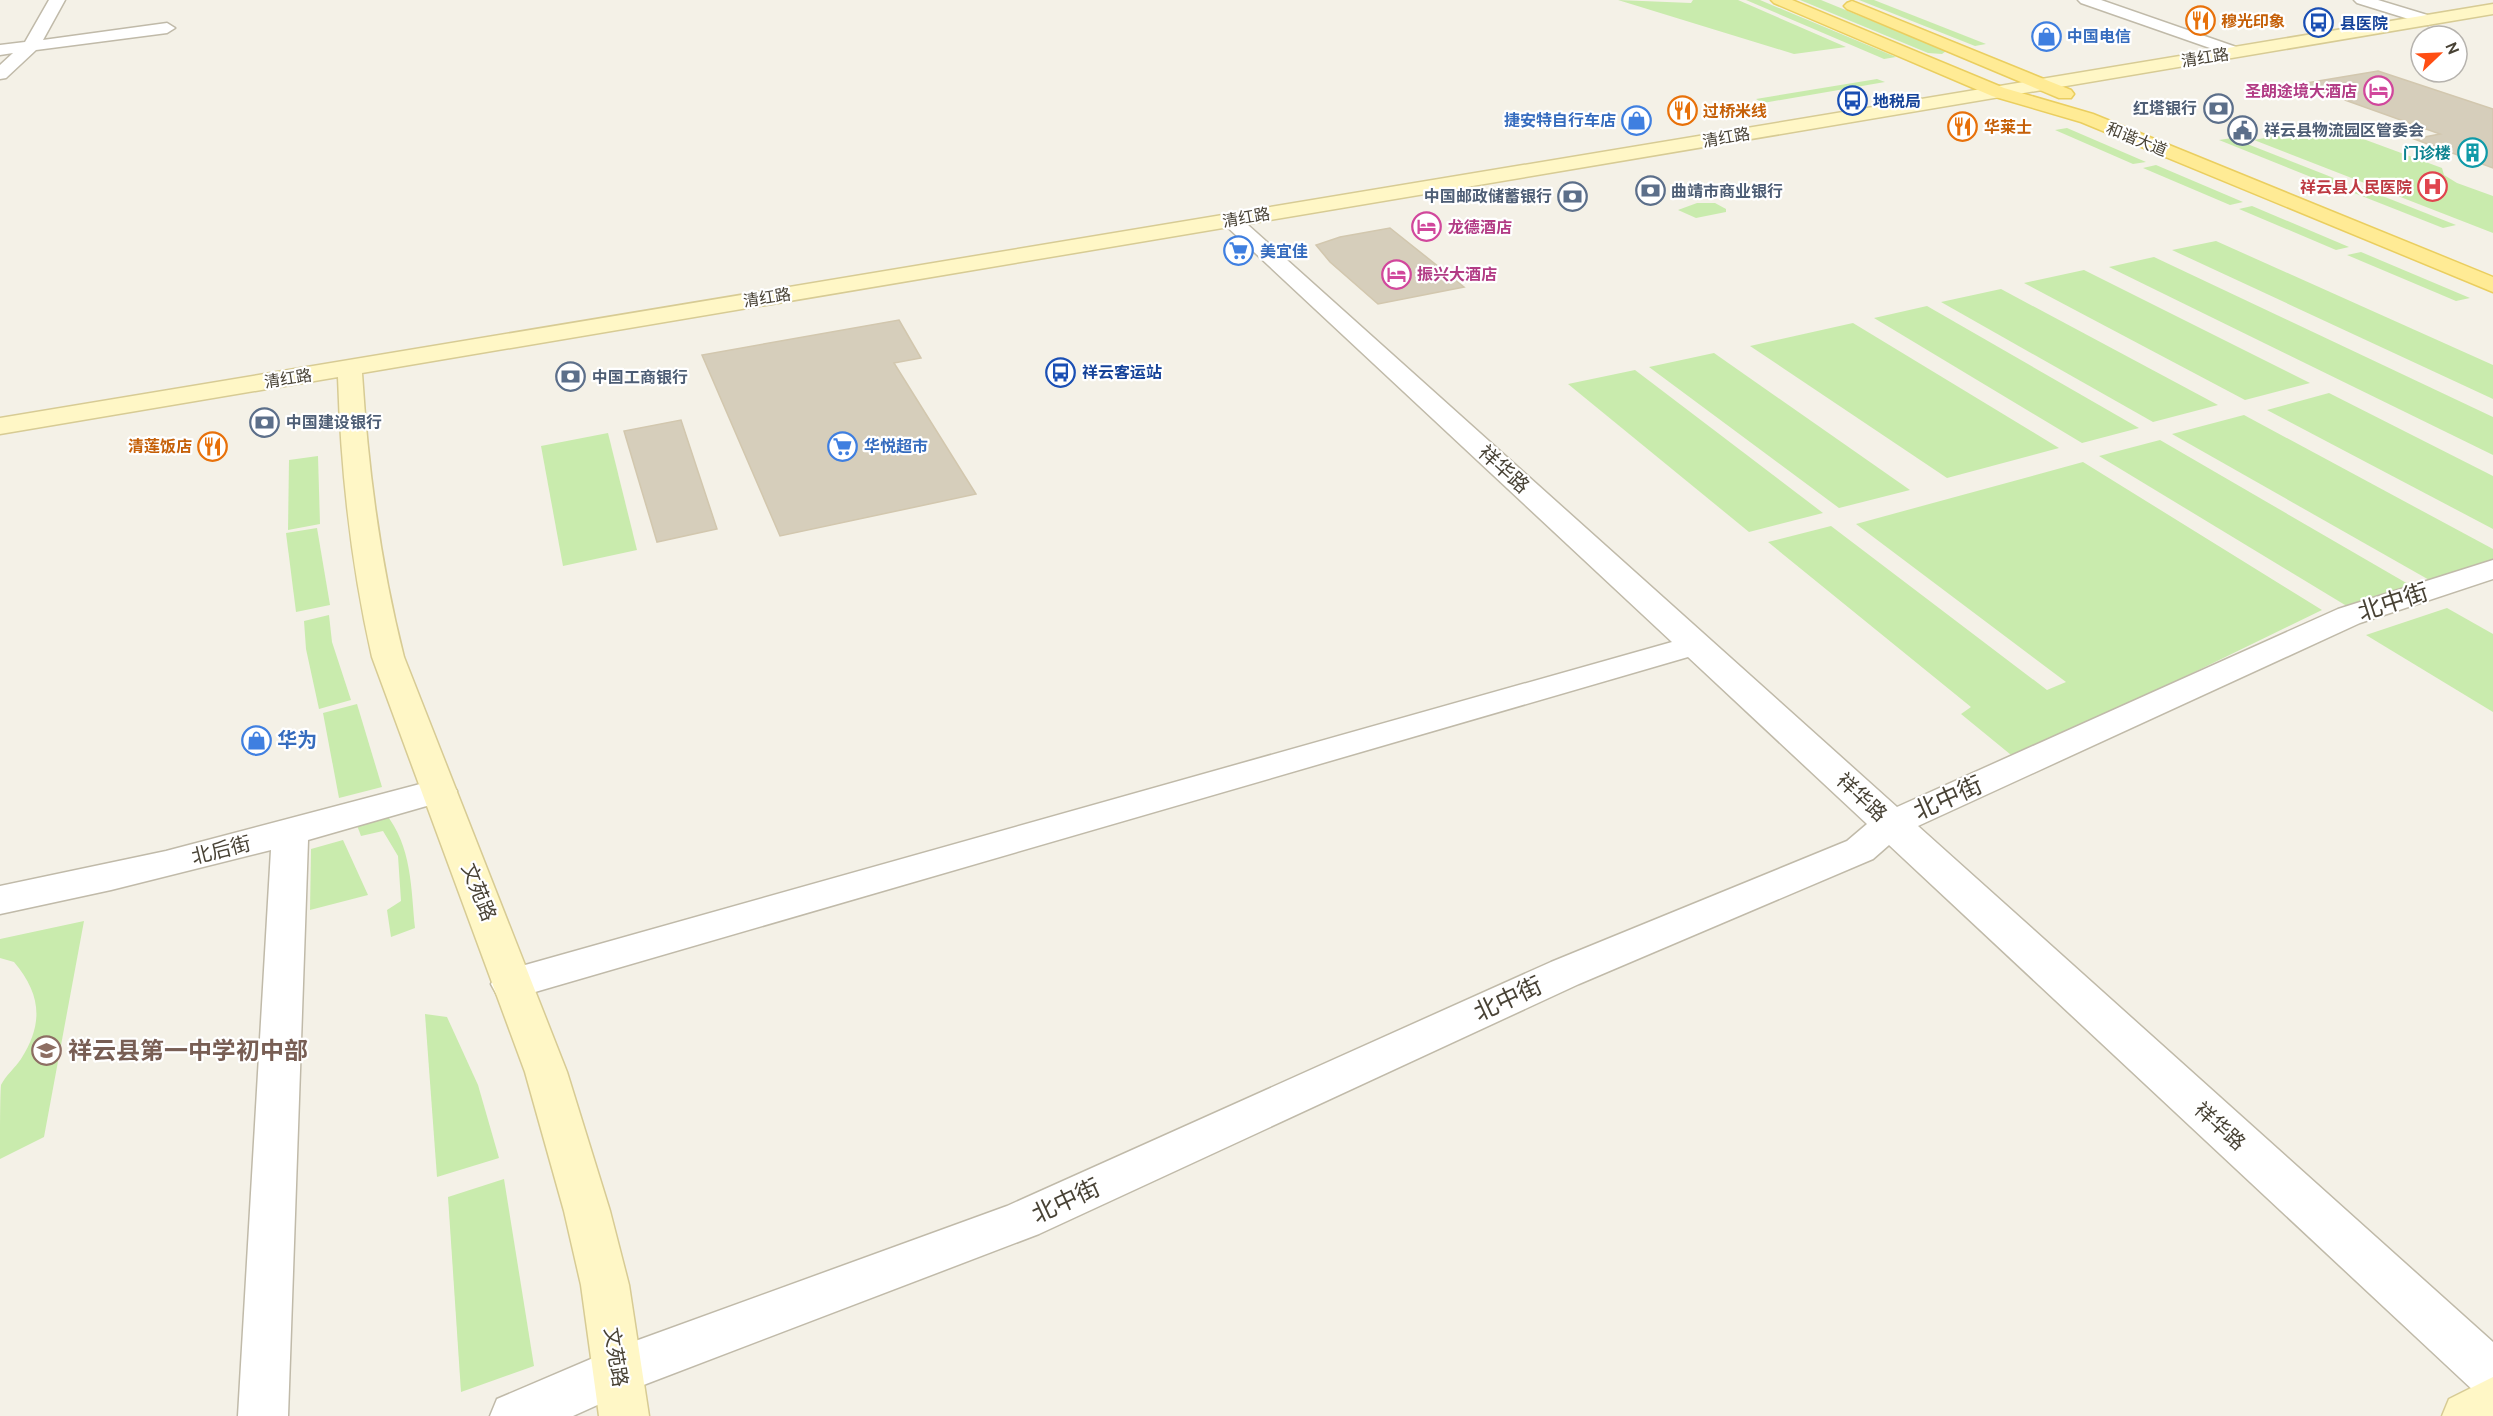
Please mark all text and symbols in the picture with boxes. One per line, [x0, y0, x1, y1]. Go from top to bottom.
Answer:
restaurant icon: 穆光印象 [2184, 5, 2216, 37]
bus stop icon: 县医院 [2303, 7, 2335, 39]
place label: 穆光印象 [2221, 12, 2285, 31]
place label: 县医院 [2340, 14, 2388, 33]
shop icon: 中国电信 [2030, 20, 2062, 52]
north arrow [2409, 24, 2469, 84]
place label: 中国电信 [2067, 27, 2131, 46]
text: N [2441, 39, 2463, 57]
street label: 清红路 [2180, 44, 2230, 71]
hotel icon: 圣朗途境大酒店 [2362, 75, 2394, 107]
place label: 圣朗途境大酒店 [2245, 82, 2357, 101]
bus stop icon: 地税局 [1836, 85, 1868, 117]
place label: 地税局 [1873, 92, 1921, 111]
bank icon: 红塔银行 [2202, 92, 2234, 124]
restaurant icon: 过桥米线 [1666, 95, 1698, 127]
place label: 红塔银行 [2133, 99, 2197, 118]
place label: 过桥米线 [1703, 102, 1767, 121]
shop icon: 捷安特自行车店 [1621, 104, 1653, 136]
place label: 捷安特自行车店 [1504, 111, 1616, 130]
restaurant icon: 华莱士 [1947, 111, 1979, 143]
public building icon: 祥云县物流园区管委会 [2227, 114, 2259, 146]
place label: 华莱士 [1984, 118, 2032, 137]
street label: 和谐大道 [2104, 119, 2170, 160]
place label: 祥云县物流园区管委会 [2264, 121, 2424, 140]
street label: 清红路 [1701, 124, 1751, 151]
building icon: 门诊楼 [2456, 137, 2488, 169]
place label: 门诊楼 [2403, 144, 2451, 163]
hospital icon: 祥云县人民医院 [2417, 171, 2449, 203]
bank icon: 曲靖市商业银行 [1634, 175, 1666, 207]
place label: 祥云县人民医院 [2300, 178, 2412, 197]
bank icon: 中国邮政储蓄银行 [1557, 180, 1589, 212]
place label: 曲靖市商业银行 [1671, 182, 1783, 201]
place label: 中国邮政储蓄银行 [1424, 187, 1552, 206]
street label: 清红路 [1221, 204, 1271, 231]
hotel icon: 龙德酒店 [1411, 211, 1443, 243]
place label: 龙德酒店 [1448, 218, 1512, 237]
supermarket icon: 美宜佳 [1223, 235, 1255, 267]
place label: 美宜佳 [1260, 242, 1308, 261]
hotel icon: 振兴大酒店 [1380, 258, 1412, 290]
place label: 振兴大酒店 [1417, 265, 1497, 284]
street label: 清红路 [742, 284, 792, 311]
bus stop icon: 祥云客运站 [1045, 356, 1077, 388]
bank icon: 中国工商银行 [555, 361, 587, 393]
place label: 祥云客运站 [1082, 363, 1162, 382]
street label: 清红路 [263, 365, 313, 392]
place label: 中国工商银行 [592, 368, 688, 387]
bank icon: 中国建设银行 [249, 406, 281, 438]
place label: 中国建设银行 [286, 413, 382, 432]
restaurant icon: 清莲饭店 [197, 430, 229, 462]
supermarket icon: 华悦超市 [827, 430, 859, 462]
place label: 清莲饭店 [128, 437, 192, 456]
place label: 华悦超市 [864, 437, 928, 456]
street label: 祥华路 [1474, 440, 1534, 498]
street label: 北中街 [2354, 577, 2432, 626]
shop icon: 华为 [240, 724, 272, 756]
place label: 华为 [277, 728, 317, 752]
street label: 祥华路 [1832, 768, 1892, 826]
street label: 北中街 [1909, 770, 1987, 825]
street label: 北后街 [189, 831, 253, 869]
street label: 文苑路 [457, 860, 501, 924]
street label: 北中街 [1469, 970, 1547, 1027]
school or university icon: 祥云县第一中学初中部 [31, 1035, 63, 1067]
place label: 祥云县第一中学初中部 [68, 1036, 308, 1065]
street label: 祥华路 [2190, 1097, 2250, 1155]
street label: 北中街 [1027, 1172, 1105, 1229]
street label: 文苑路 [599, 1325, 633, 1389]

